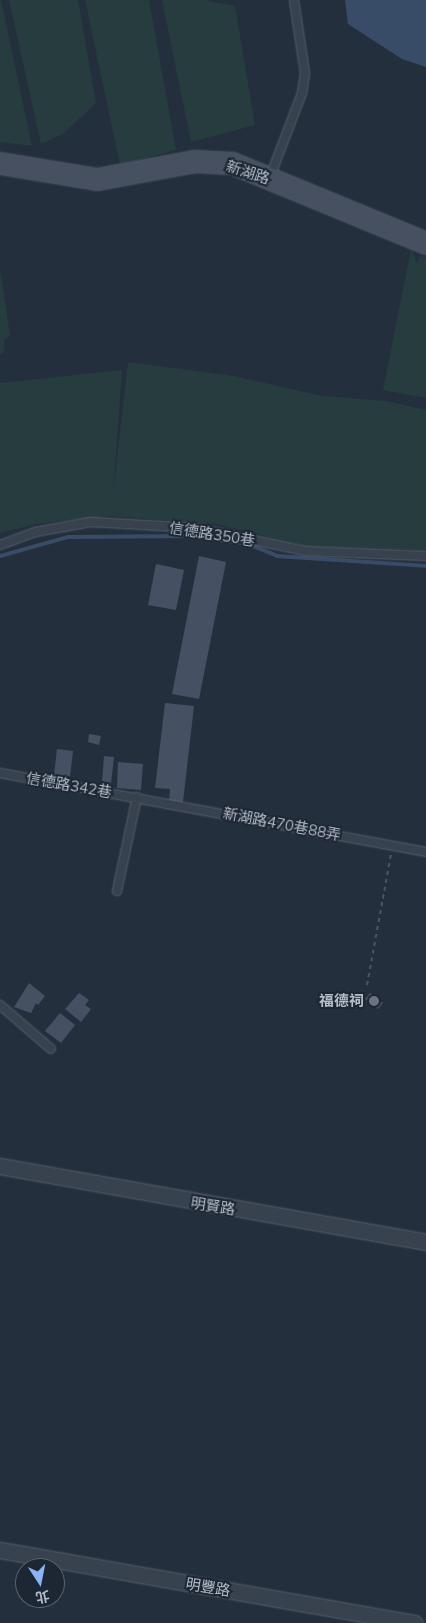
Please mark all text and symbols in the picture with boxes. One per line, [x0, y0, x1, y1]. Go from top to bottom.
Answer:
street label: 新湖路 [224, 156, 272, 188]
street label: 信德路350巷 [168, 518, 256, 550]
street label: 信德路342巷 [25, 769, 113, 801]
street label: 新湖路470巷88弄 [221, 804, 343, 844]
place label: 福德祠 [319, 992, 364, 1010]
marker: 福德祠 [368, 995, 380, 1007]
street label: 明賢路 [189, 1194, 237, 1218]
north arrow [15, 1558, 65, 1608]
street label: 明豐路 [184, 1574, 232, 1600]
text: 北 [34, 1587, 51, 1607]

